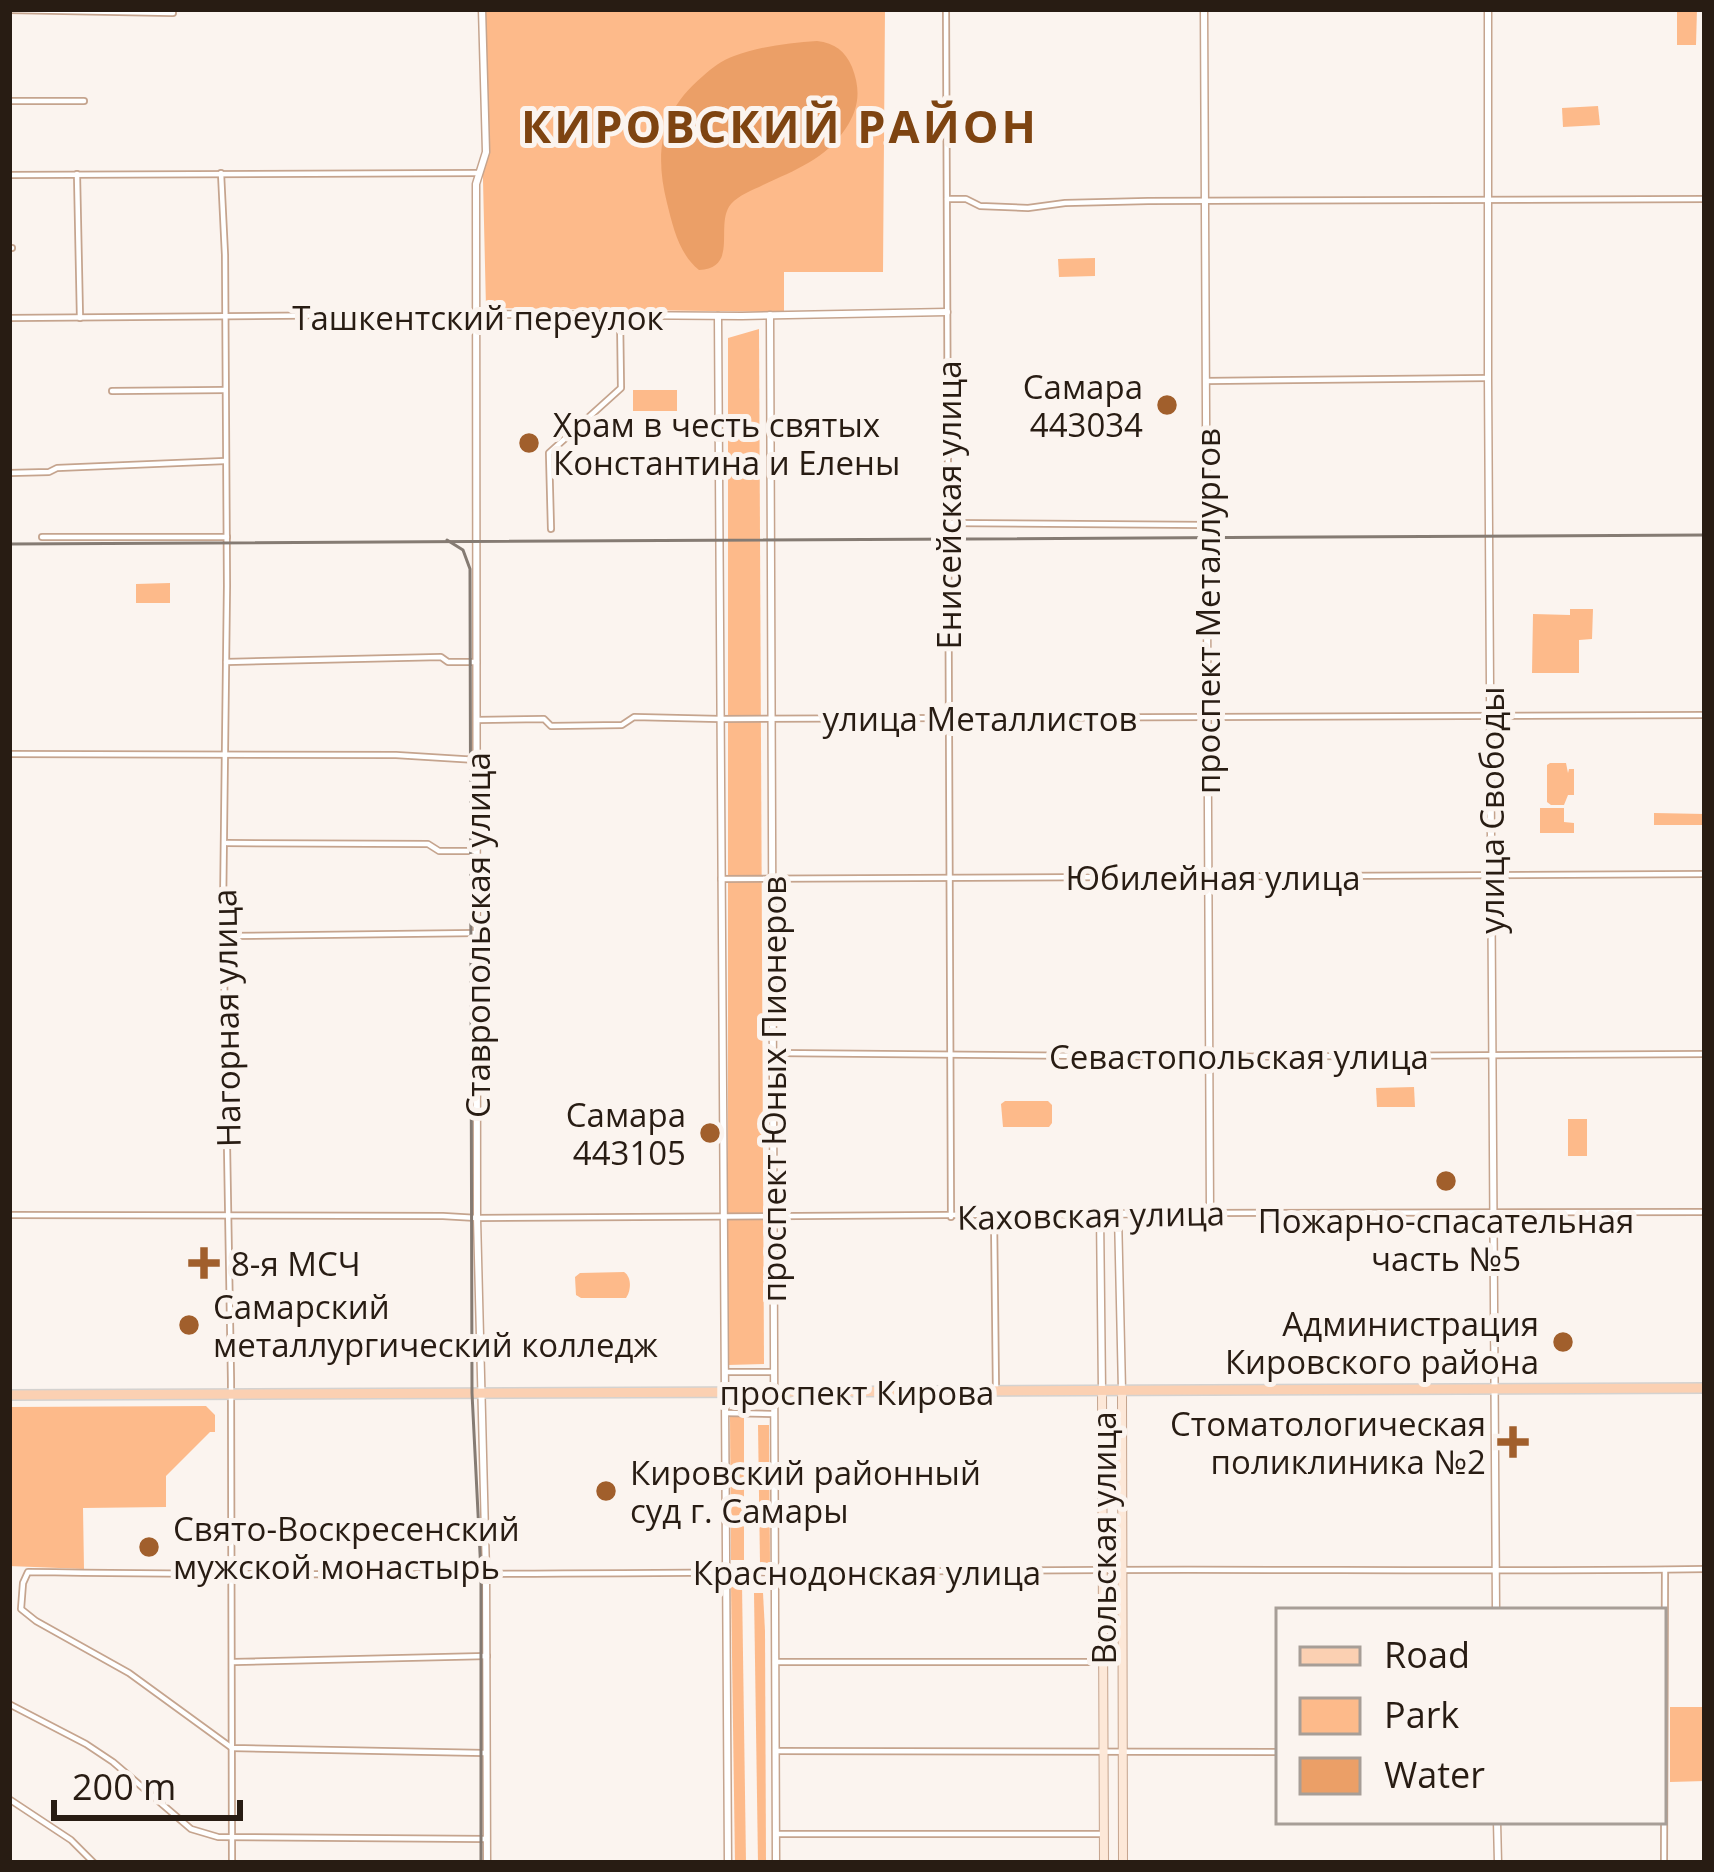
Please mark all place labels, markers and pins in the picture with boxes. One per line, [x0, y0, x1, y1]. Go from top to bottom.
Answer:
place label: Самара 443034 [1023, 364, 1143, 447]
marker: Самара 443034 [1154, 392, 1180, 418]
place label: Храм в честь святых Константина и Елены [553, 402, 900, 485]
marker: Храм в честь святых Константина и Елены [516, 430, 542, 456]
place label: Самара 443105 [566, 1092, 686, 1175]
marker: Самара 443105 [697, 1120, 723, 1146]
marker: Пожарно-спасательная часть №5 [1433, 1168, 1459, 1194]
place label: Пожарно-спасательная часть №5 [1258, 1198, 1634, 1281]
place label: 8-я МСЧ [231, 1241, 361, 1286]
marker: 8-я МСЧ [188, 1247, 220, 1279]
place label: Самарский металлургический колледж [213, 1284, 658, 1367]
place label: Администрация Кировского района [1225, 1301, 1539, 1384]
marker: Самарский металлургический колледж [176, 1312, 202, 1338]
marker: Администрация Кировского района [1550, 1329, 1576, 1355]
place label: Стоматологическая поликлиника №2 [1170, 1401, 1486, 1484]
marker: Стоматологическая поликлиника №2 [1497, 1426, 1529, 1458]
place label: Кировский районный суд г. Самары [630, 1450, 981, 1533]
marker: Кировский районный суд г. Самары [593, 1478, 619, 1504]
place label: Свято-Воскресенский мужской монастырь [173, 1506, 520, 1589]
marker: Свято-Воскресенский мужской монастырь [136, 1534, 162, 1560]

